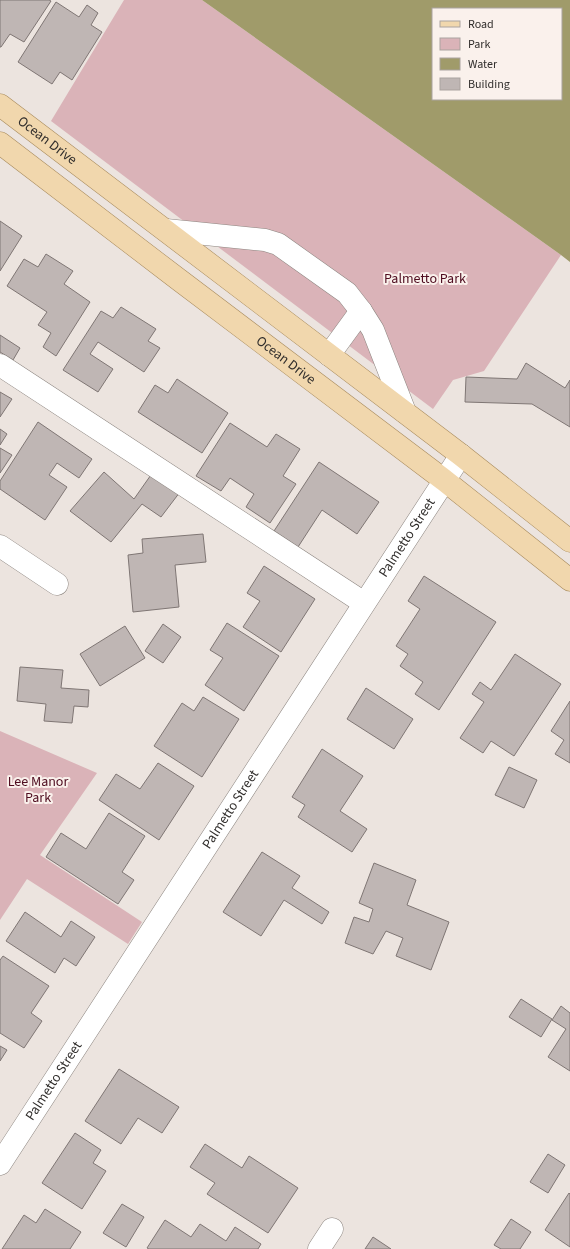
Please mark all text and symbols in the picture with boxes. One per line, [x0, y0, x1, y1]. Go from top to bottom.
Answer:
legend [432, 8, 562, 100]
text: Road [468, 16, 494, 33]
text: Park [468, 36, 490, 53]
text: Water [468, 56, 498, 73]
text: Building [468, 76, 510, 93]
street label: Ocean Drive [13, 112, 81, 170]
park label: Palmetto Park [384, 269, 466, 289]
street label: Ocean Drive [252, 331, 320, 390]
street label: Palmetto Street [374, 494, 441, 581]
street label: Palmetto Street [197, 766, 264, 853]
park label: Lee Manor Park [8, 772, 68, 808]
street label: Palmetto Street [21, 1037, 87, 1125]

